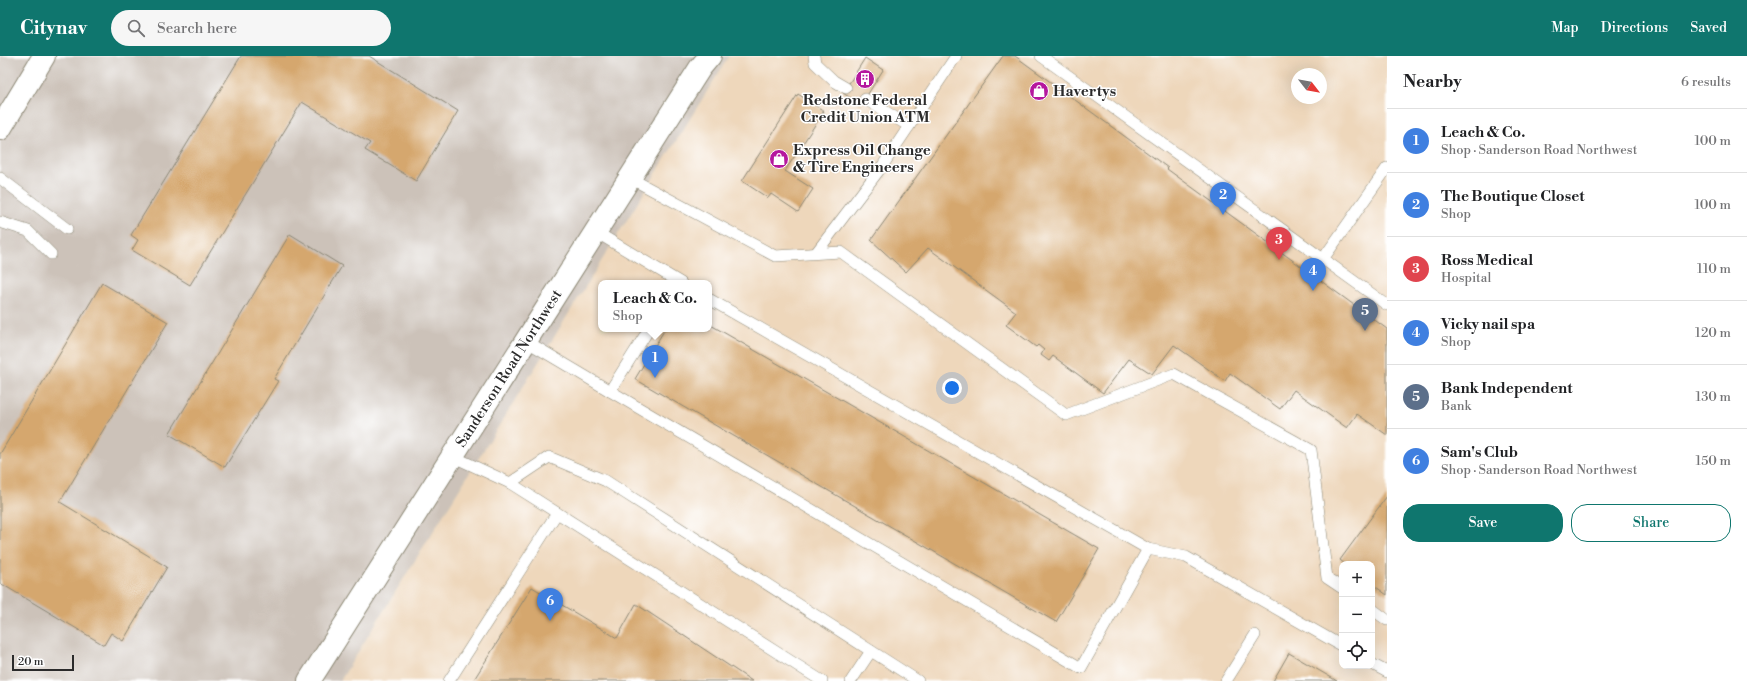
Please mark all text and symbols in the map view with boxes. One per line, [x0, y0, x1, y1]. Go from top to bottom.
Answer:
search box [111, 10, 391, 46]
text: Citynav [20, 16, 87, 40]
icon: search [125, 17, 147, 39]
text: Search here [157, 19, 237, 38]
text: Map [1551, 19, 1579, 37]
text: Directions [1601, 19, 1668, 37]
text: Saved [1690, 19, 1727, 37]
building icon: Redstone Federal Credit Union ATM [854, 68, 876, 90]
north arrow [1291, 68, 1327, 104]
text: Nearby [1403, 71, 1462, 93]
text: 6 results [1681, 74, 1731, 90]
shop icon: Havertys [1028, 80, 1050, 102]
place label: Havertys [1053, 82, 1116, 101]
place label: Redstone Federal Credit Union ATM [800, 91, 930, 127]
text: Leach & Co. [1441, 123, 1525, 142]
text: 1 [1413, 133, 1419, 149]
text: 100 m [1695, 133, 1731, 149]
place label: Express Oil Change & Tire Engineers [793, 141, 931, 177]
text: Shop · Sanderson Road Northwest [1441, 142, 1637, 158]
shop icon: Express Oil Change & Tire Engineers [768, 148, 790, 170]
pin: 2 [1210, 182, 1236, 215]
text: The Boutique Closet [1441, 187, 1585, 206]
text: 2 [1412, 197, 1420, 213]
text: 100 m [1695, 197, 1731, 213]
text: Shop [1441, 206, 1471, 222]
pin: 3 [1266, 227, 1292, 260]
text: Ross Medical [1441, 251, 1533, 270]
pin: 4 [1300, 258, 1326, 291]
text: 3 [1412, 261, 1420, 277]
text: 110 m [1697, 261, 1731, 277]
text: Hospital [1441, 270, 1491, 286]
popup [598, 280, 712, 332]
street label: Sanderson Road Northwest [452, 286, 567, 451]
text: Leach & Co. [613, 289, 697, 308]
pin: 5 [1352, 298, 1378, 331]
text: Shop [613, 308, 643, 324]
text: Vicky nail spa [1441, 315, 1535, 334]
text: 4 [1412, 325, 1420, 341]
text: 120 m [1695, 325, 1731, 341]
text: Shop [1441, 334, 1471, 350]
pin: 1 [642, 345, 668, 378]
your location [942, 378, 962, 398]
text: Bank Independent [1441, 379, 1573, 398]
text: 5 [1412, 389, 1420, 405]
text: 130 m [1696, 389, 1731, 405]
text: Bank [1441, 398, 1471, 414]
text: Sam's Club [1441, 443, 1518, 462]
text: 6 [1412, 453, 1420, 469]
text: 150 m [1696, 453, 1731, 469]
text: Shop · Sanderson Road Northwest [1441, 462, 1637, 478]
button: Save [1403, 504, 1563, 542]
button: Share [1571, 504, 1731, 542]
map controls [1339, 561, 1375, 669]
button: + [1339, 561, 1375, 597]
pin: 6 [537, 588, 563, 621]
button: − [1339, 597, 1375, 633]
button: locate [1339, 633, 1375, 669]
scale bar [12, 653, 74, 672]
text: 20 m [18, 655, 43, 669]

